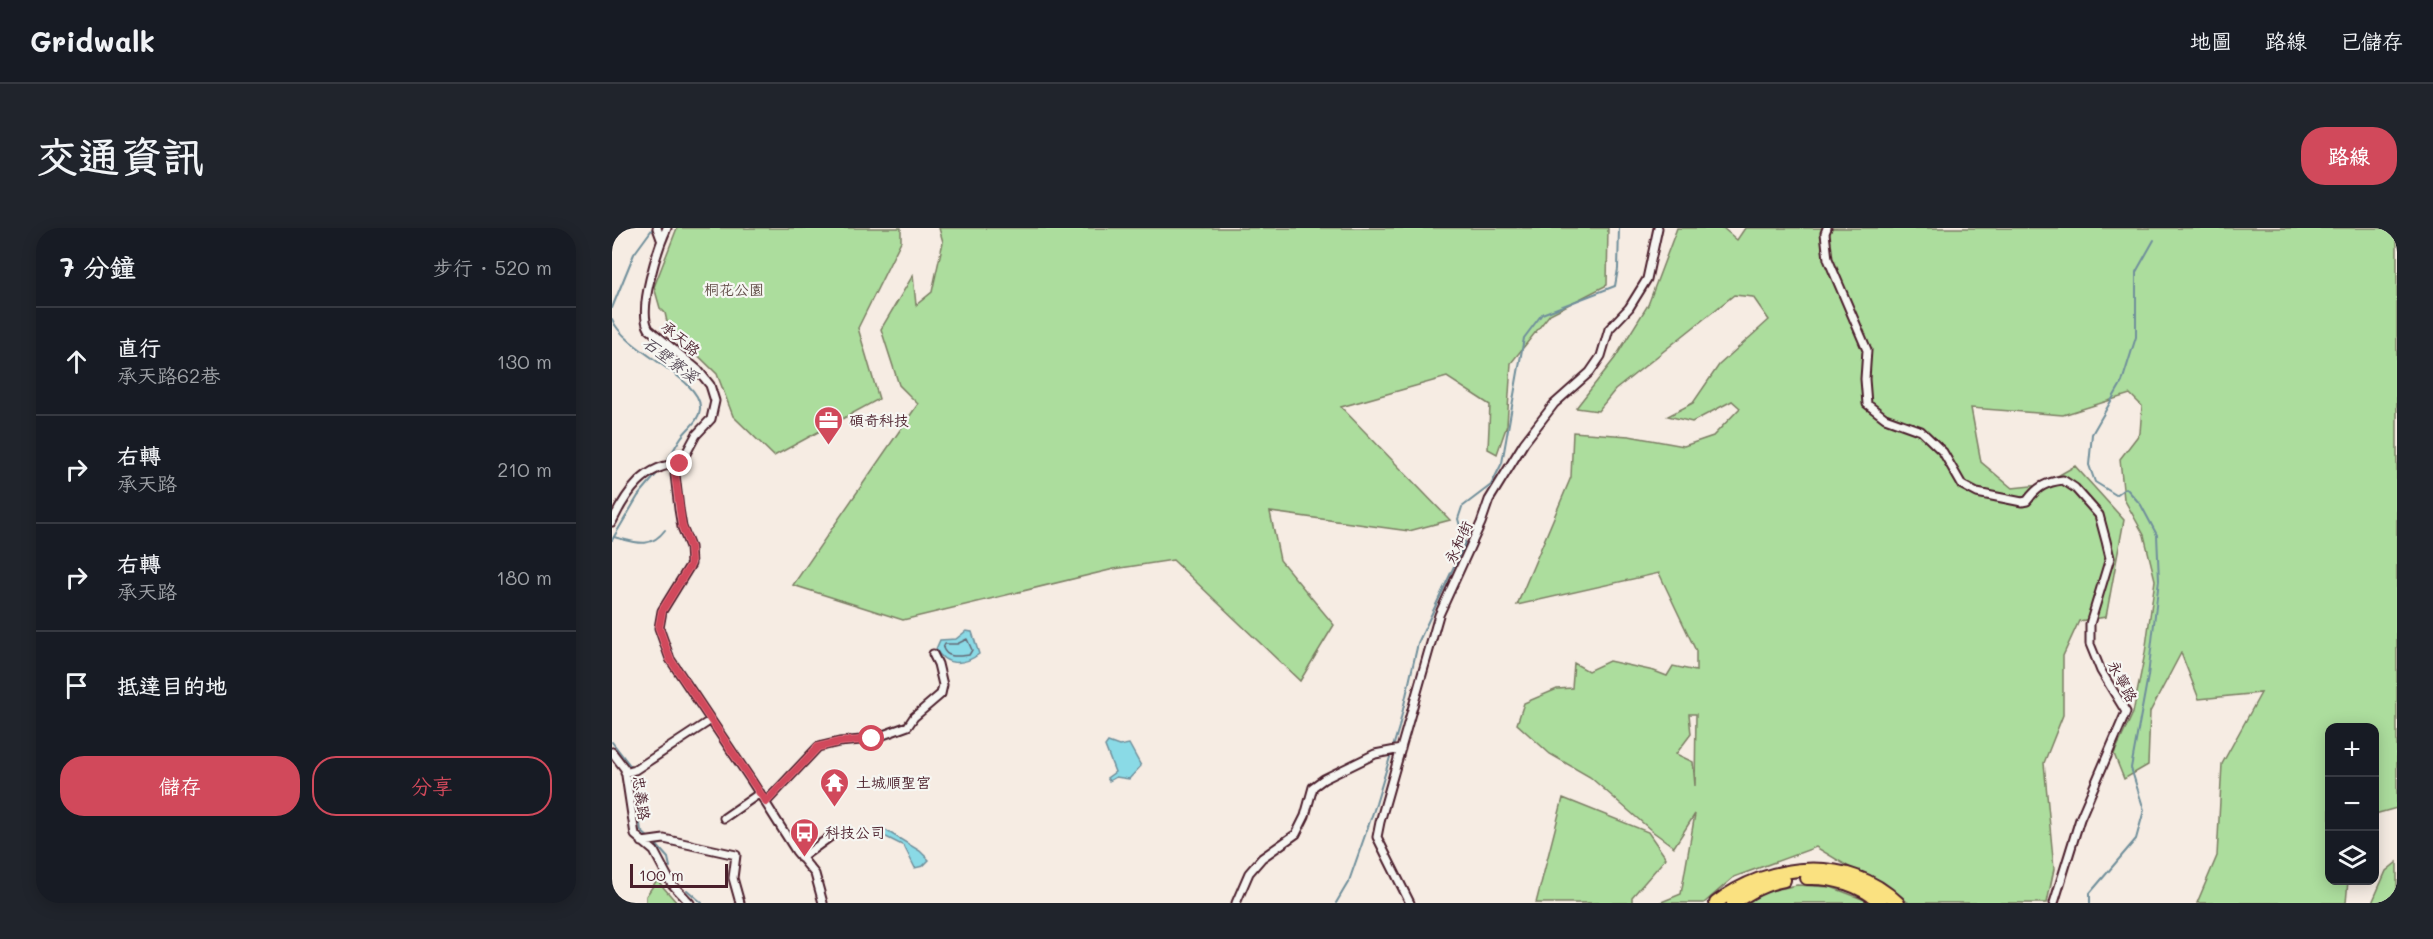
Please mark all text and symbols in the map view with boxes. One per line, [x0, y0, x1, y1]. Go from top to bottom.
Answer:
text: Gridwalk [30, 23, 155, 59]
text: 地圖 [2190, 27, 2232, 54]
text: 路線 [2265, 27, 2307, 54]
text: 已儲存 [2340, 27, 2403, 54]
button: 路線 [2301, 127, 2397, 185]
text: 交通資訊 [36, 128, 204, 183]
text: 7 分鐘 [60, 250, 136, 284]
text: 步行 · 520 m [433, 254, 552, 280]
park label: 桐花公園 [704, 279, 764, 299]
street label: 承天路 [657, 316, 705, 360]
water label: 石壁寮溪 [639, 331, 704, 387]
text: 直行 [117, 333, 161, 362]
icon: ahead [60, 345, 93, 378]
text: 130 m [497, 348, 552, 374]
text: 承天路62巷 [117, 362, 220, 388]
office icon: 碩奇科技 [812, 404, 844, 446]
place label: 碩奇科技 [849, 410, 909, 430]
text: 右轉 [117, 441, 161, 470]
route end [666, 450, 692, 476]
icon: right [60, 453, 93, 486]
text: 210 m [497, 456, 552, 482]
text: 承天路 [117, 470, 177, 496]
street label: 永和街 [1439, 517, 1477, 567]
text: 右轉 [117, 549, 161, 578]
icon: right [60, 561, 93, 594]
text: 180 m [496, 564, 552, 590]
text: 承天路 [117, 578, 177, 604]
street label: 永寧路 [2104, 656, 2142, 706]
icon: arrive [60, 669, 93, 702]
text: 抵達目的地 [117, 671, 227, 700]
map controls [2325, 723, 2379, 885]
button: + [2325, 723, 2379, 777]
route start [858, 725, 884, 751]
button: 儲存 [60, 756, 300, 816]
button: 分享 [312, 756, 552, 816]
temple icon: 土城順聖宮 [819, 766, 851, 808]
place label: 土城順聖宮 [856, 772, 931, 792]
street label: 忠義路 [629, 774, 655, 822]
button: − [2325, 777, 2379, 831]
bus stop icon: 科技公司 [788, 816, 820, 858]
place label: 科技公司 [825, 822, 885, 842]
button: layers [2325, 831, 2379, 885]
scale bar [630, 861, 728, 888]
text: 100 m [639, 864, 684, 885]

